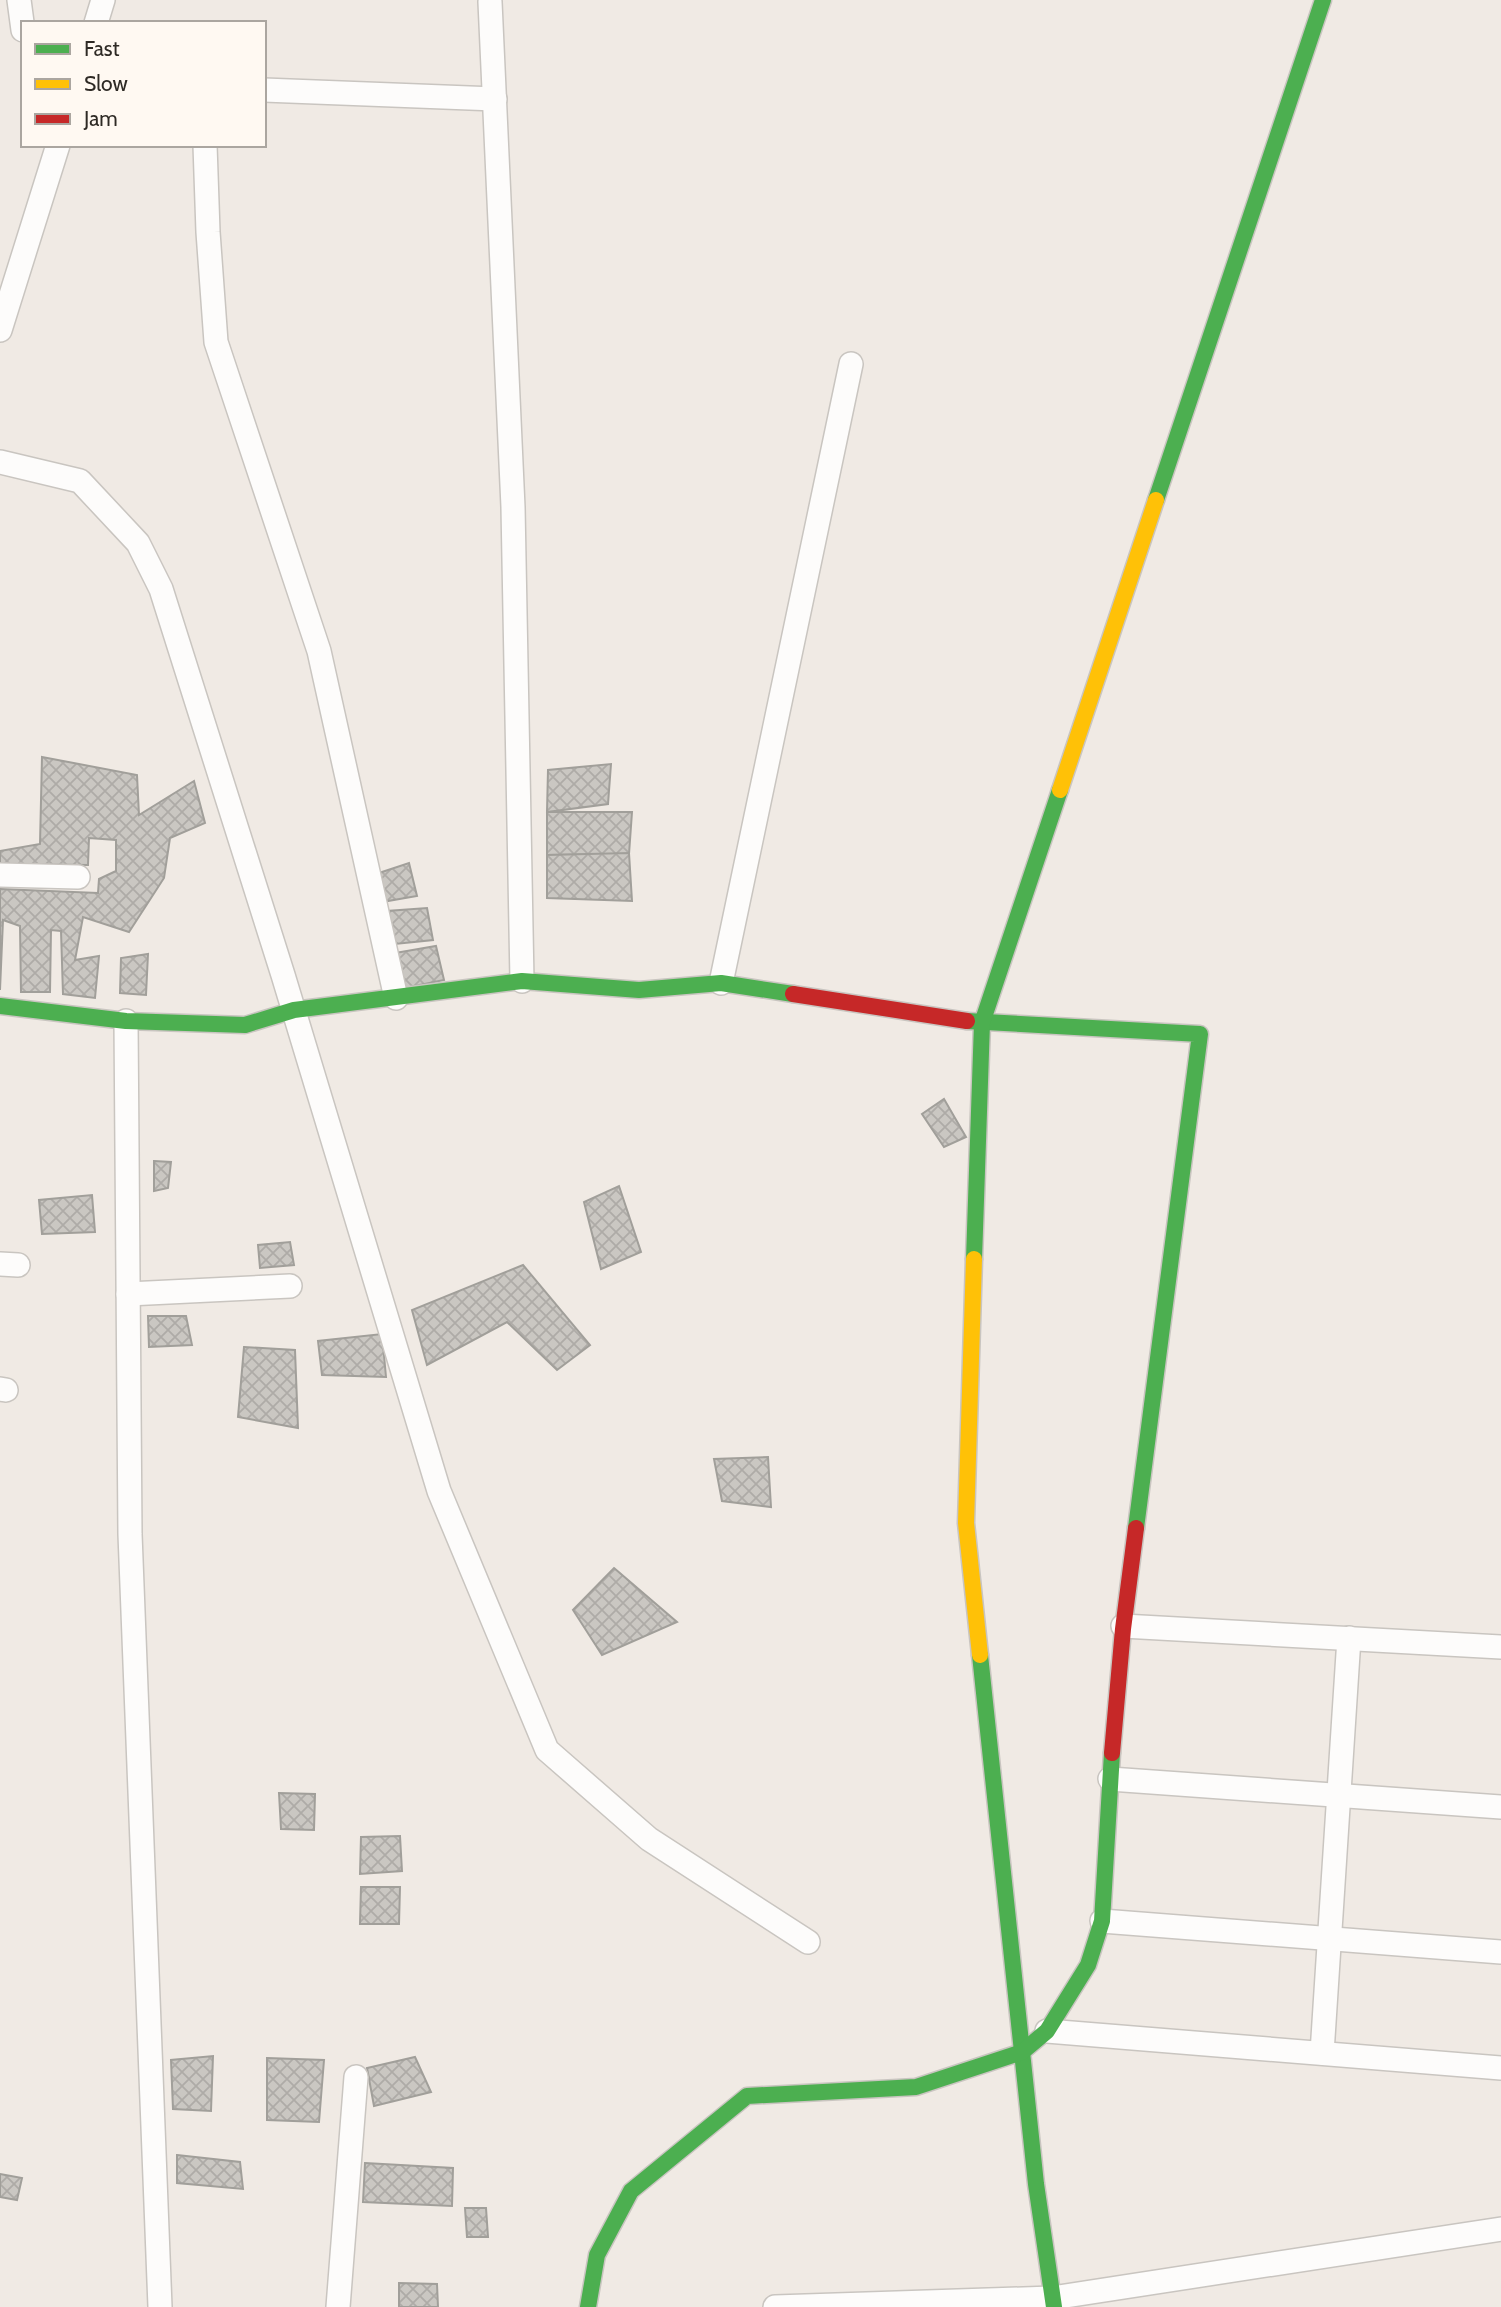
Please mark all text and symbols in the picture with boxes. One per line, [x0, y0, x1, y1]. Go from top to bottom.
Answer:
legend [21, 21, 266, 147]
text: Fast [84, 36, 120, 61]
text: Slow [84, 71, 128, 96]
text: Jam [83, 106, 118, 131]

